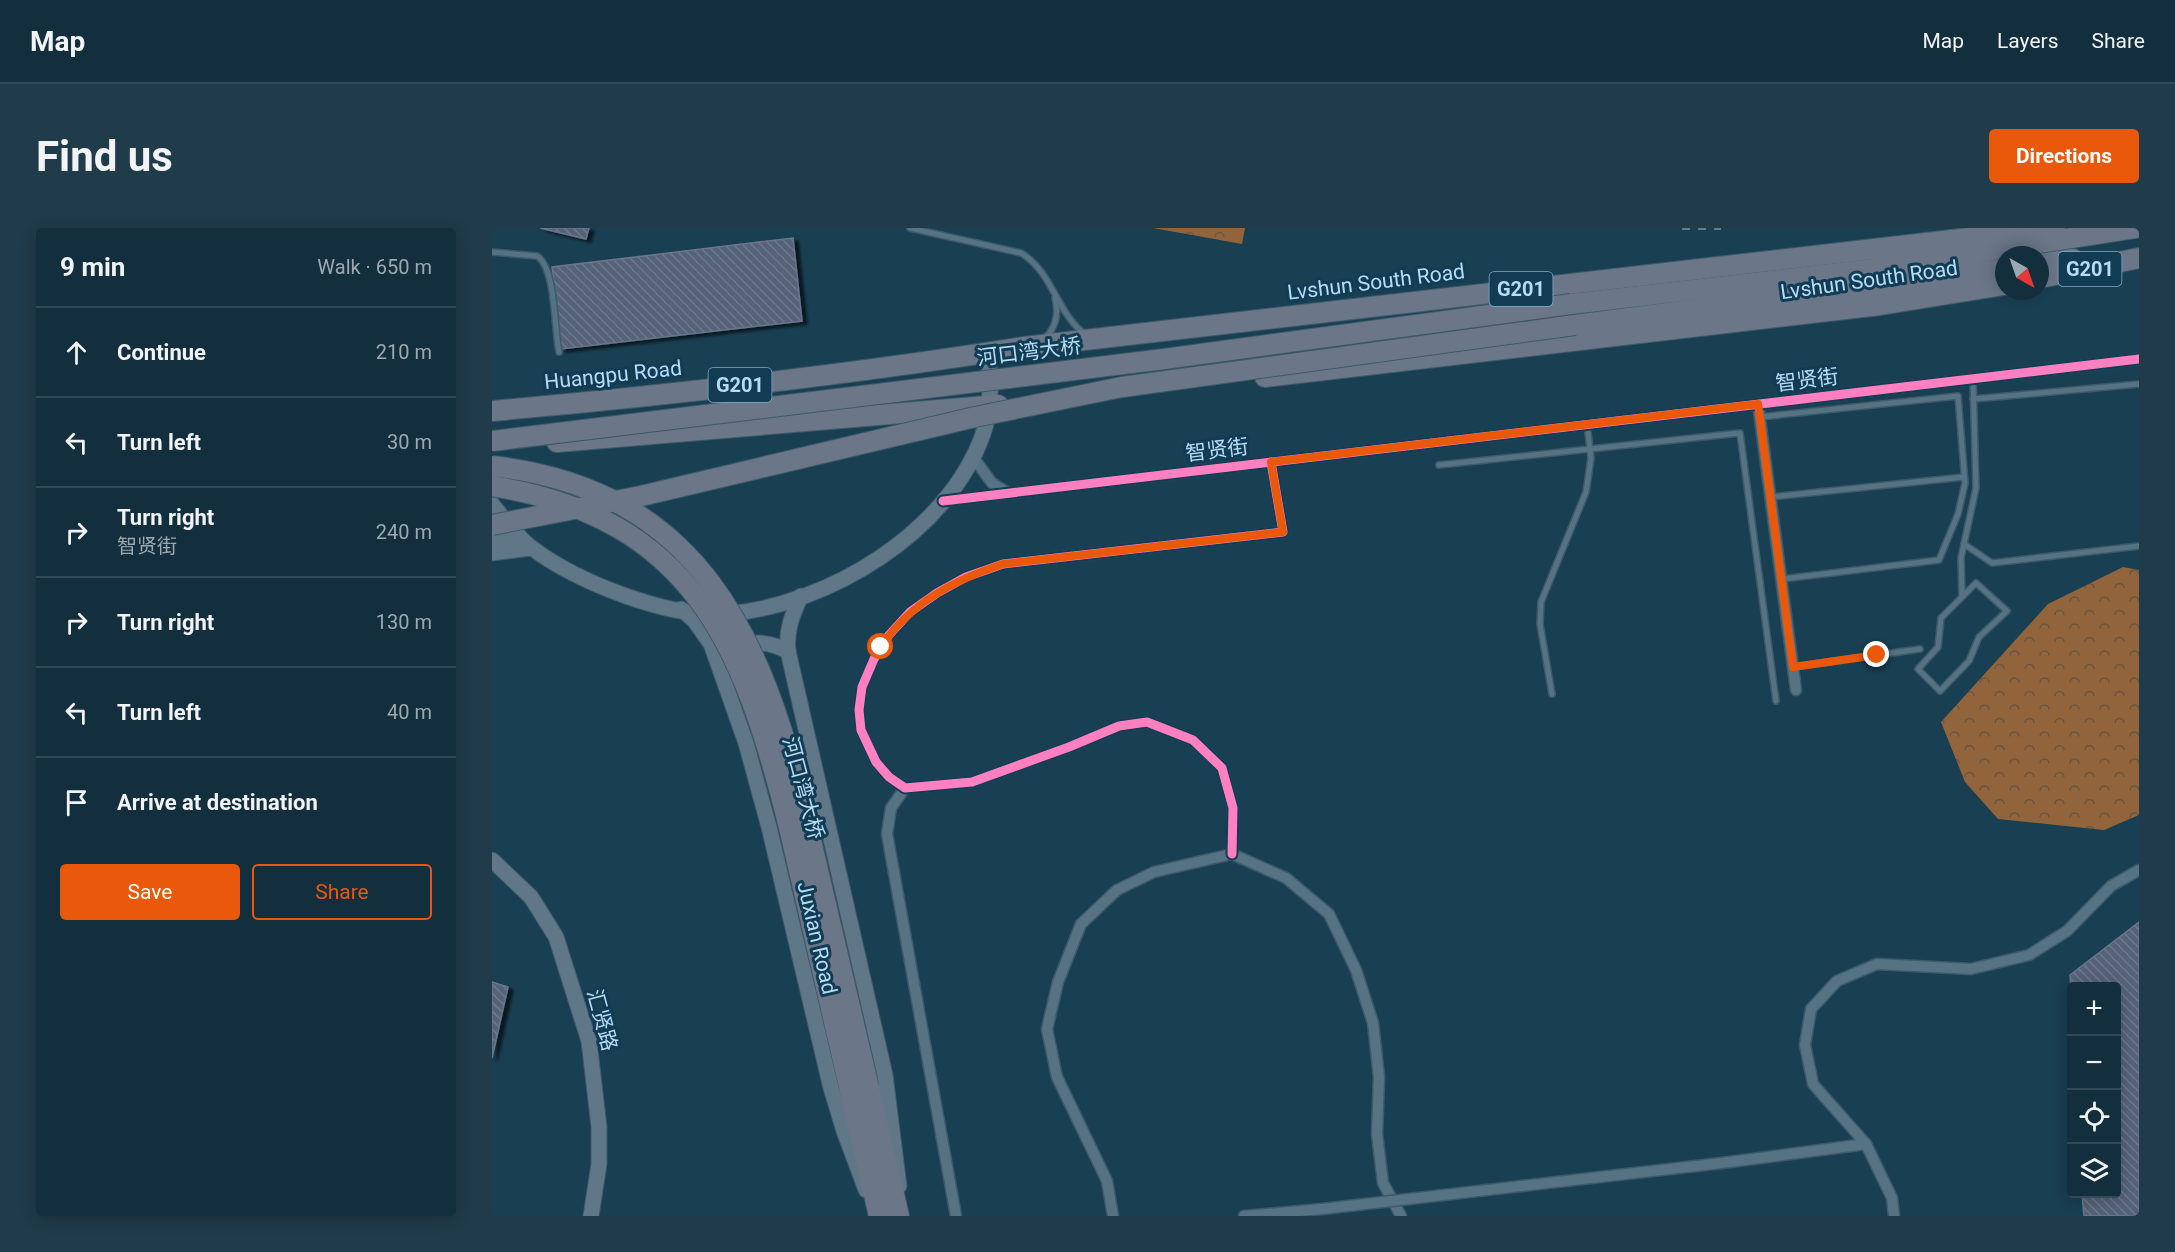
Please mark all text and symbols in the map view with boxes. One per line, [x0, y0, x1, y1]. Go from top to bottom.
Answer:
text: Map [30, 25, 85, 58]
text: Map [1922, 29, 1964, 53]
text: Layers [1997, 29, 2058, 53]
text: Share [2091, 29, 2145, 53]
button: Directions [1989, 129, 2139, 183]
text: Find us [36, 132, 173, 181]
north arrow [1995, 246, 2049, 300]
text: 9 min [60, 252, 125, 282]
road number: G201 [2058, 252, 2122, 286]
text: Walk · 650 m [317, 255, 432, 279]
street label: Lvshun South Road [1779, 256, 1959, 304]
street label: Lvshun South Road [1286, 259, 1466, 305]
road number: G201 [1490, 272, 1552, 306]
street label: 河口湾大桥 [975, 334, 1083, 370]
icon: ahead [60, 336, 93, 369]
text: Continue [117, 340, 206, 365]
text: 210 m [376, 340, 432, 364]
street label: Huangpu Road [543, 356, 683, 394]
street label: 智贤街 [1774, 364, 1840, 396]
road number: G201 [708, 368, 772, 402]
icon: left [60, 426, 93, 459]
text: Turn left [117, 430, 201, 455]
text: 30 m [387, 430, 432, 454]
street label: 智贤街 [1184, 434, 1250, 466]
text: Turn right [117, 505, 214, 530]
icon: right [60, 516, 93, 549]
text: 240 m [376, 520, 432, 544]
text: 智贤街 [117, 534, 177, 558]
icon: right [60, 606, 93, 639]
text: Turn right [117, 610, 214, 635]
text: 130 m [376, 610, 432, 634]
route start [867, 633, 893, 659]
route end [1863, 641, 1889, 667]
icon: left [60, 696, 93, 729]
text: Turn left [117, 700, 201, 725]
text: 40 m [387, 700, 432, 724]
street label: 河口湾大桥 [778, 734, 828, 842]
icon: arrive [60, 786, 93, 819]
text: Arrive at destination [117, 790, 318, 815]
button: Save [60, 864, 240, 920]
button: Share [252, 864, 432, 920]
street label: Juxian Road [792, 879, 842, 997]
map controls [2067, 982, 2121, 1198]
button: + [2067, 982, 2121, 1036]
street label: 汇贤路 [582, 986, 622, 1054]
button: − [2067, 1036, 2121, 1090]
button: locate [2067, 1090, 2121, 1144]
button: layers [2067, 1144, 2121, 1198]

